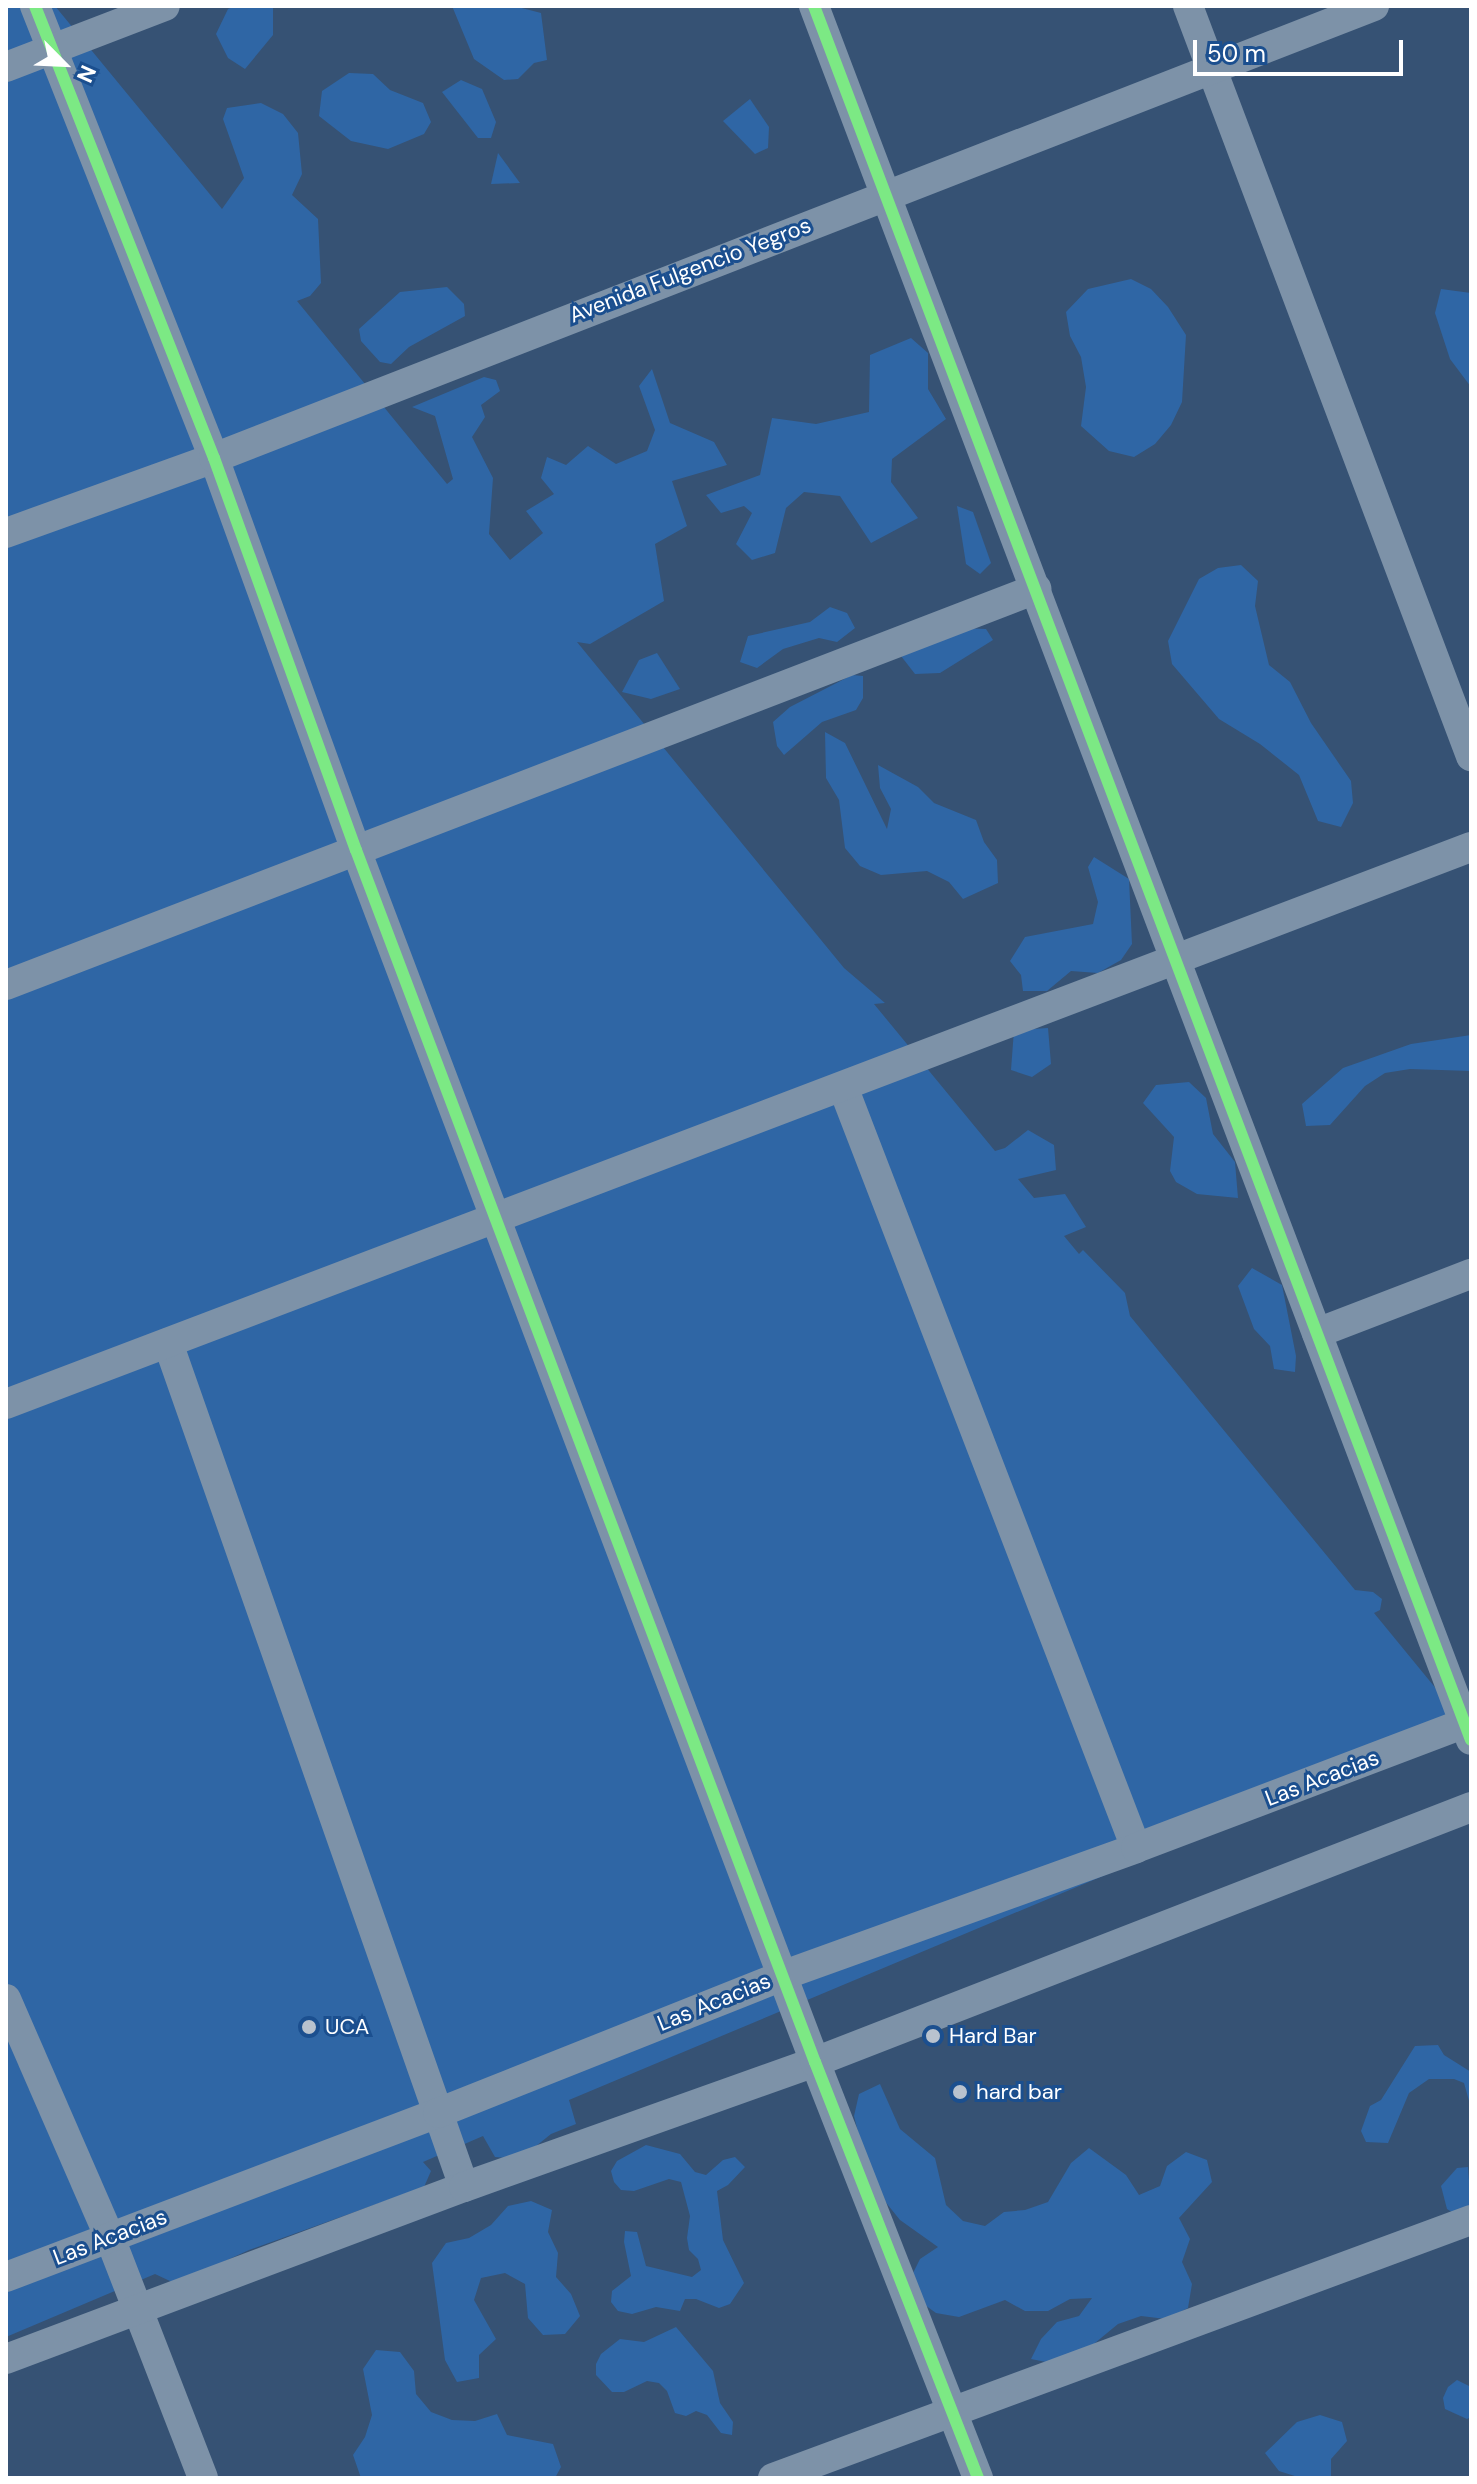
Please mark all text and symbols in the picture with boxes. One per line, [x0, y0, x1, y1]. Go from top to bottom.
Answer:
north arrow [24, 24, 104, 104]
scale bar [1197, 24, 1407, 74]
text: 50 m [1207, 38, 1266, 69]
text: N [70, 61, 103, 87]
street label: Avenida Fulgencio Yegros [565, 212, 815, 328]
street label: Las Acacias [1261, 1744, 1383, 1812]
street label: Las Acacias [653, 1967, 775, 2037]
place label: UCA [325, 2014, 369, 2040]
marker: UCA [300, 2018, 318, 2036]
place label: Hard Bar [949, 2023, 1037, 2049]
marker: Hard Bar [924, 2027, 942, 2045]
place label: hard bar [976, 2079, 1062, 2105]
marker: hard bar [951, 2083, 969, 2101]
street label: Las Acacias [49, 2203, 171, 2271]

